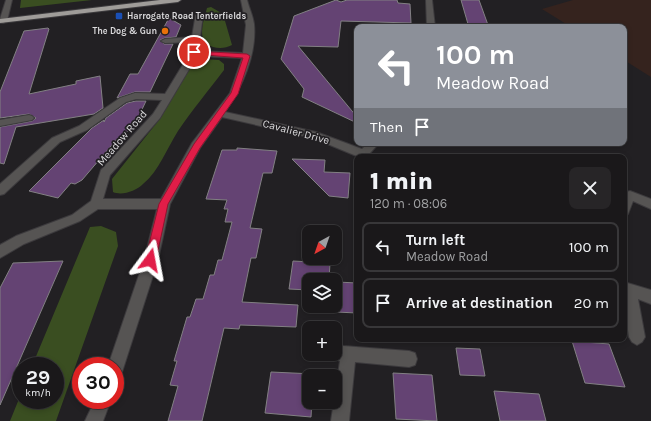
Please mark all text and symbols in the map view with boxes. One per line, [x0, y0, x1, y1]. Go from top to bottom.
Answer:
marker: Harrogate Road Tenterfields [114, 11, 124, 21]
place label: Harrogate Road Tenterfields [127, 11, 246, 21]
place label: The Dog & Gun [92, 26, 157, 36]
marker: The Dog & Gun [160, 26, 170, 36]
pin [177, 35, 211, 69]
text: 100 m [436, 38, 515, 71]
icon: left [370, 40, 422, 92]
icon: arrive [183, 41, 205, 63]
text: Meadow Road [436, 72, 550, 94]
street label: Meadow Road [94, 108, 150, 168]
icon: arrive [411, 116, 433, 138]
street label: Cavalier Drive [261, 117, 331, 147]
text: Then [370, 118, 403, 136]
text: 1 min [370, 167, 433, 195]
button: close [569, 167, 611, 209]
text: 120 m · 08:06 [370, 196, 447, 211]
north arrow [302, 225, 342, 265]
map controls [302, 225, 342, 409]
text: Turn left [406, 231, 465, 249]
icon: left [372, 236, 394, 258]
text: 100 m [569, 238, 609, 256]
position arrow [129, 239, 171, 281]
text: Meadow Road [406, 249, 488, 264]
button: layers [302, 273, 342, 313]
icon: arrive [372, 292, 394, 314]
text: Arrive at destination [406, 294, 553, 312]
text: 20 m [574, 294, 609, 312]
button: + [302, 321, 342, 361]
speed limit sign: 30 [72, 357, 124, 409]
text: 29 [26, 366, 50, 389]
button: − [302, 369, 342, 409]
text: km/h [25, 387, 51, 399]

